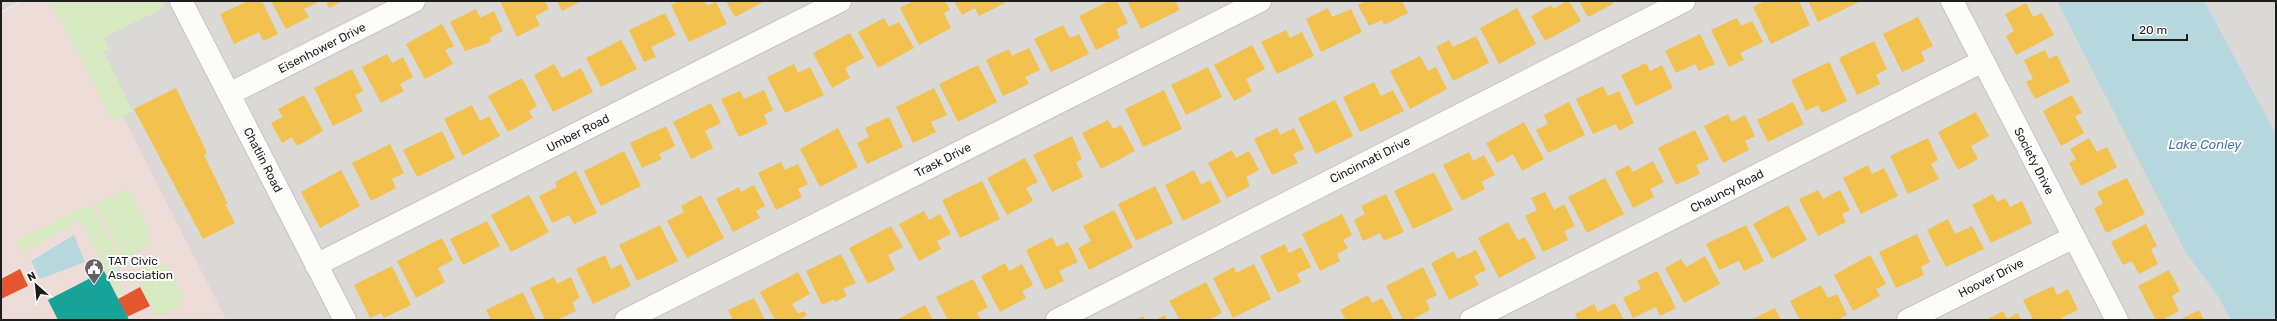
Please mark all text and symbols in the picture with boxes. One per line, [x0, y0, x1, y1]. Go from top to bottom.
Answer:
scale bar [2133, 16, 2187, 42]
street label: Eisenhower Drive [276, 20, 368, 76]
text: 20 m [2139, 23, 2167, 37]
street label: Umber Road [544, 111, 612, 155]
street label: Chatlin Road [241, 125, 285, 195]
street label: Society Drive [2011, 125, 2057, 197]
street label: Cincinnati Drive [1328, 134, 1413, 186]
water label: Lake Conley [2168, 137, 2242, 152]
street label: Trask Drive [913, 140, 974, 180]
street label: Chauncy Road [1688, 166, 1766, 216]
place label: TAT Civic Association [108, 254, 173, 282]
street label: Hoover Drive [1956, 255, 2026, 300]
public building icon: TAT Civic Association [83, 257, 105, 285]
north arrow [16, 265, 56, 305]
text: N [25, 269, 38, 284]

